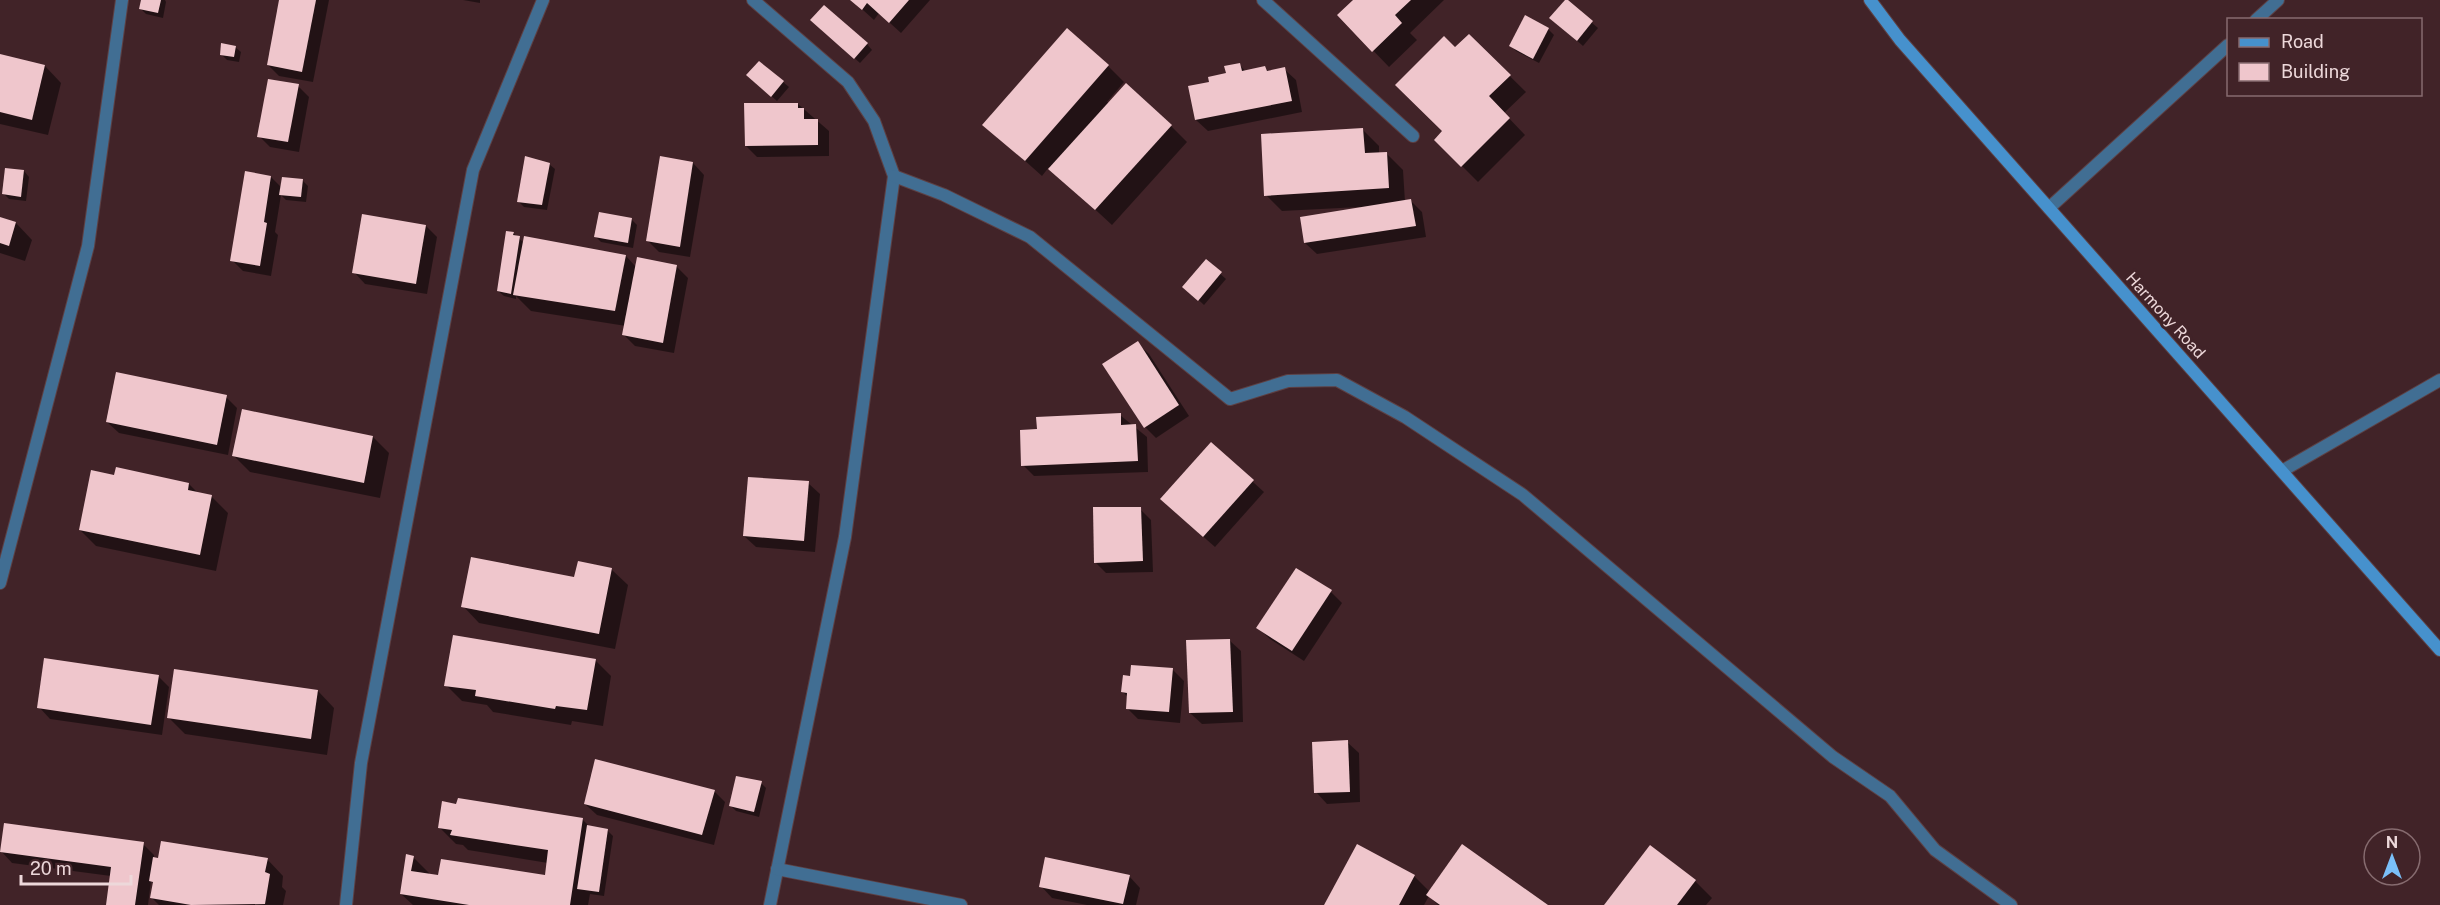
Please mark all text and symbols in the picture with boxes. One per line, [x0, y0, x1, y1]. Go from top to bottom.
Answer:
legend [2227, 18, 2422, 96]
text: Road [2281, 31, 2324, 52]
text: Building [2281, 61, 2350, 82]
street label: Harmony Road [2122, 268, 2209, 362]
north arrow [2362, 827, 2422, 887]
text: N [2386, 833, 2398, 852]
scale bar [21, 848, 130, 886]
text: 20 m [30, 858, 72, 879]

